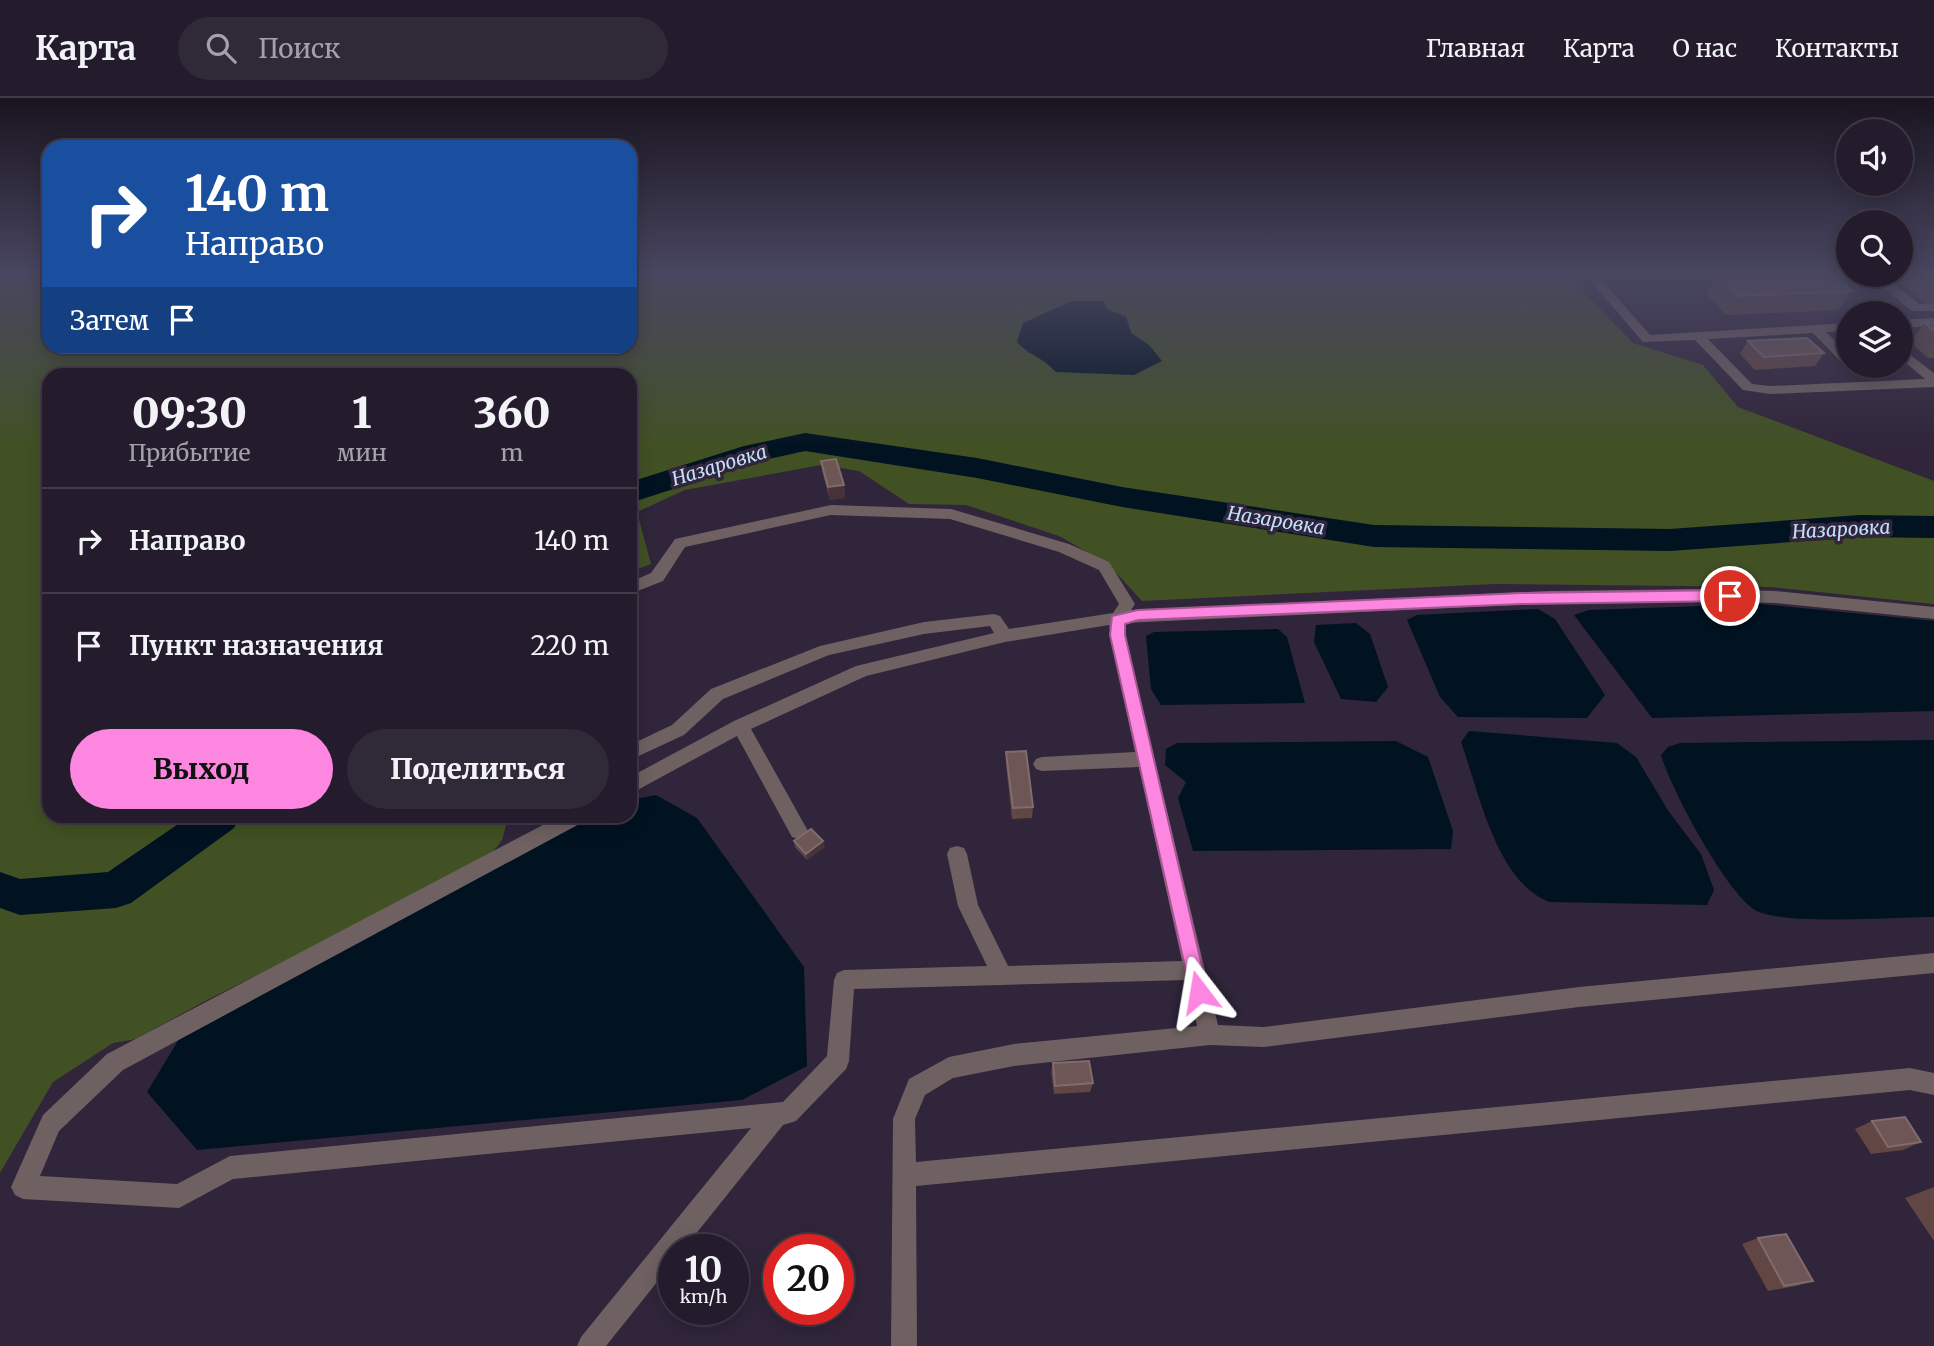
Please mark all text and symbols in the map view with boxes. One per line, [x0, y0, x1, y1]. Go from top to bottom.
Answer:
search box [178, 17, 668, 80]
text: Карта [35, 28, 136, 69]
icon: search [202, 29, 240, 67]
text: Поиск [258, 32, 341, 65]
text: Главная [1426, 33, 1525, 64]
text: Карта [1563, 33, 1635, 64]
text: О нас [1673, 33, 1737, 64]
text: Контакты [1775, 33, 1899, 64]
map controls [1836, 119, 1913, 378]
button: sound [1836, 119, 1913, 196]
text: 140 m [185, 163, 329, 224]
icon: right [70, 168, 161, 259]
button: search [1836, 210, 1913, 287]
text: Направо [185, 224, 324, 264]
icon: arrive [163, 301, 201, 339]
button: layers [1836, 301, 1913, 378]
text: Затем [70, 304, 149, 337]
text: 09:30 [132, 387, 247, 439]
text: 1 [352, 387, 372, 439]
text: 360 [473, 387, 551, 439]
text: Прибытие [128, 438, 250, 467]
text: мин [337, 438, 387, 467]
text: m [501, 438, 523, 467]
water label: Назаровка [668, 439, 770, 491]
water label: Назаровка [1226, 500, 1327, 540]
water label: Назаровка [1791, 514, 1891, 544]
icon: right [70, 522, 108, 560]
text: Направо [129, 524, 246, 557]
text: 140 m [534, 524, 609, 557]
pin [1700, 566, 1760, 626]
icon: arrive [1711, 577, 1749, 615]
icon: arrive [70, 627, 108, 665]
text: Пункт назначения [129, 629, 383, 662]
text: 220 m [530, 629, 609, 662]
button: Выход [70, 729, 333, 809]
button: Поделиться [347, 729, 609, 809]
position arrow [1162, 955, 1236, 1029]
speed limit sign: 20 [763, 1234, 854, 1325]
text: 10 [685, 1248, 722, 1292]
text: km/h [680, 1285, 727, 1308]

